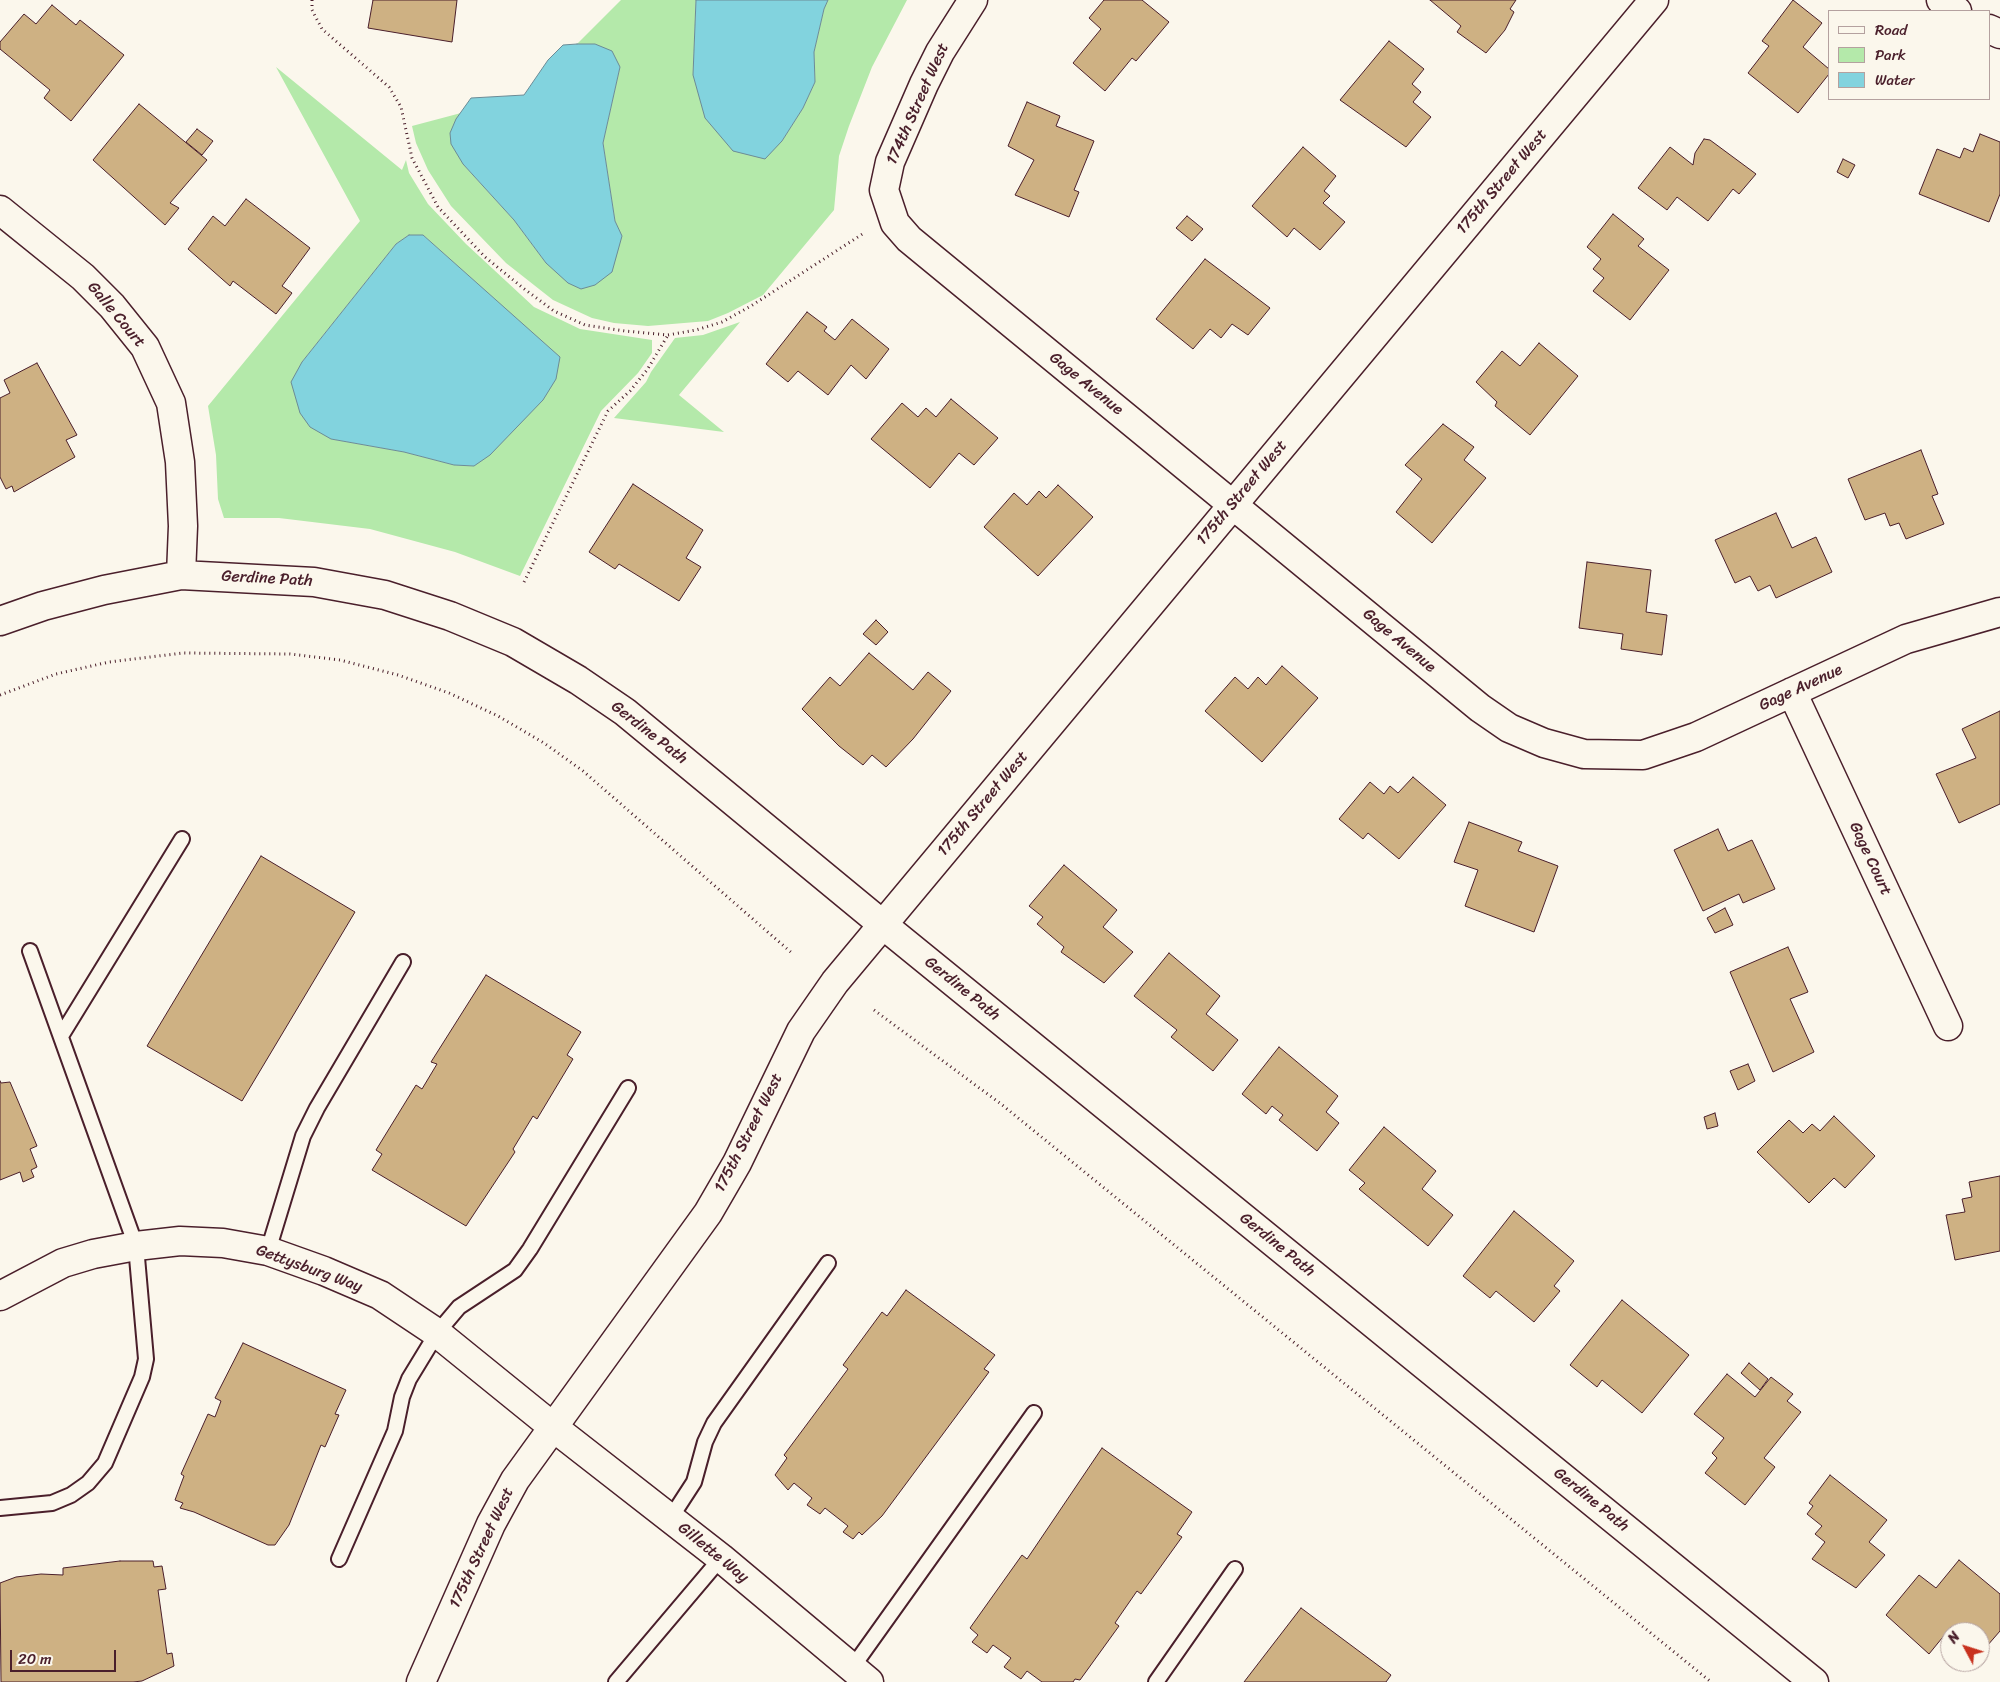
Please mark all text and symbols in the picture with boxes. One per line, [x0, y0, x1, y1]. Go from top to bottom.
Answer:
legend [1828, 10, 1990, 100]
text: Road [1875, 17, 1907, 43]
street label: 174th Street West [883, 40, 953, 168]
text: Park [1875, 42, 1906, 68]
text: Water [1875, 67, 1915, 93]
street label: 175th Street West [1453, 126, 1551, 238]
street label: Galle Court [83, 278, 149, 352]
street label: Gage Avenue [1045, 348, 1127, 420]
street label: 175th Street West [1193, 437, 1291, 549]
street label: Gerdine Path [221, 567, 313, 591]
street label: Gage Avenue [1359, 605, 1439, 677]
street label: Gage Avenue [1756, 660, 1846, 716]
street label: Gerdine Path [607, 697, 691, 769]
street label: 175th Street West [934, 748, 1032, 860]
street label: Gage Court [1845, 819, 1895, 899]
street label: Gerdine Path [920, 953, 1004, 1025]
street label: 175th Street West [711, 1070, 787, 1196]
street label: Gerdine Path [1235, 1209, 1319, 1281]
street label: Gettysburg Way [253, 1241, 365, 1297]
street label: Gerdine Path [1549, 1464, 1633, 1536]
street label: 175th Street West [446, 1485, 518, 1611]
street label: Gillette Way [674, 1519, 752, 1587]
north arrow [1940, 1622, 1990, 1672]
text: N [1941, 1626, 1967, 1649]
scale bar [12, 1640, 119, 1672]
text: 20 m [18, 1646, 52, 1672]

